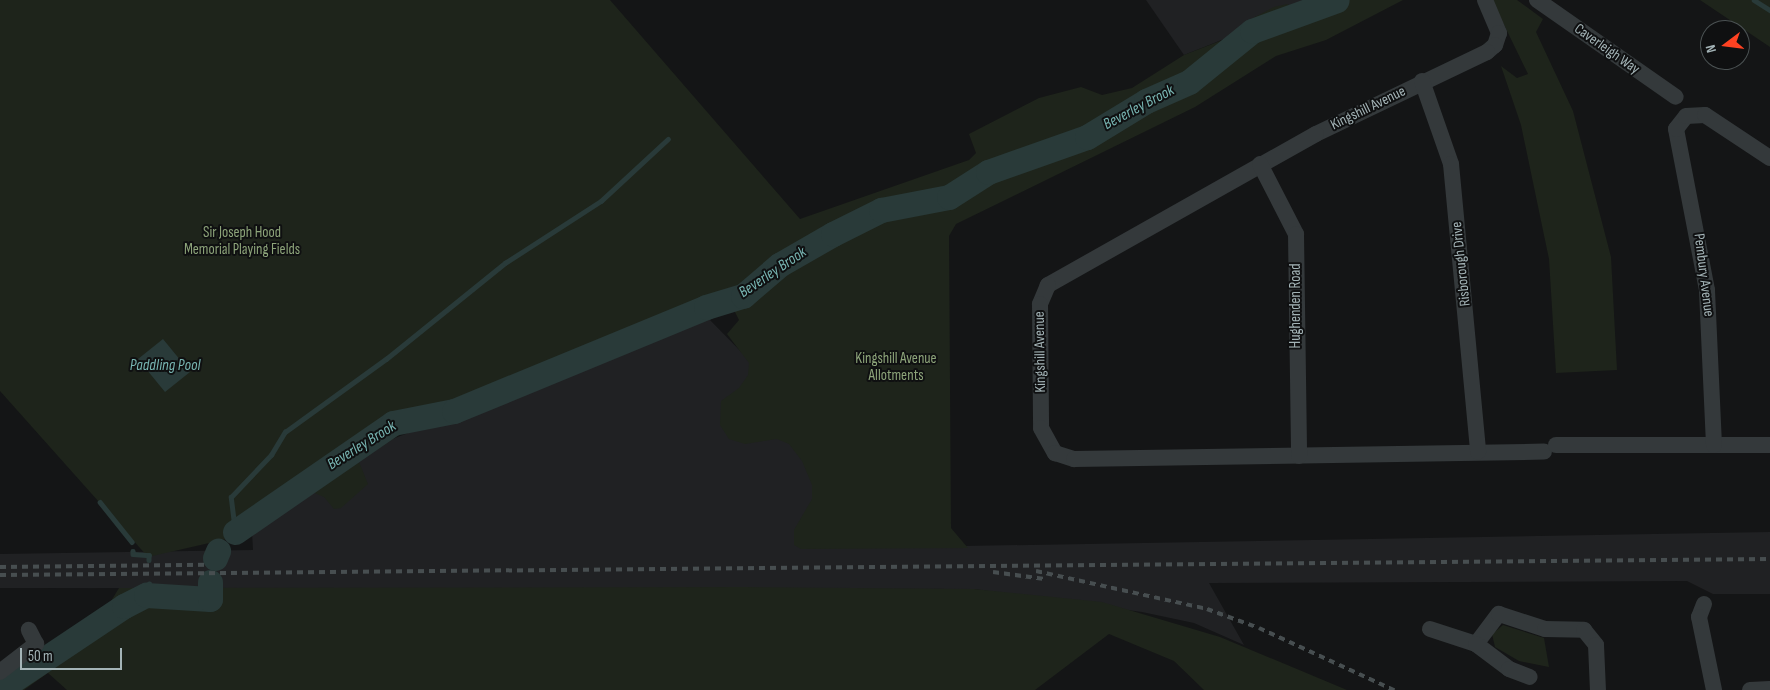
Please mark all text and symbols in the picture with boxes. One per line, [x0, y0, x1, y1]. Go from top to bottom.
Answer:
street label: Caverleigh Way [1571, 20, 1643, 78]
north arrow [1700, 20, 1750, 70]
text: N [1702, 43, 1720, 55]
water label: Beverley Brook [1100, 81, 1178, 135]
street label: Kingshill Avenue [1328, 82, 1408, 134]
street label: Risborough Drive [1448, 221, 1474, 307]
park label: Sir Joseph Hood Memorial Playing Fields [184, 223, 300, 258]
street label: Pembury Avenue [1690, 232, 1718, 318]
water label: Beverley Brook [735, 243, 811, 303]
street label: Hughenden Road [1287, 264, 1305, 348]
street label: Kingshill Avenue [1030, 311, 1050, 393]
park label: Kingshill Avenue Allotments [855, 349, 937, 384]
water label: Paddling Pool [130, 356, 200, 376]
water label: Beverley Brook [324, 417, 400, 475]
scale bar [22, 638, 125, 670]
text: 50 m [28, 647, 53, 666]

